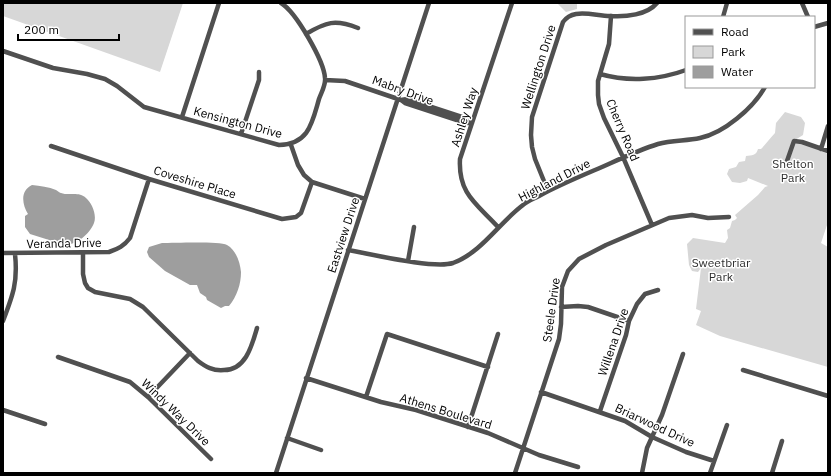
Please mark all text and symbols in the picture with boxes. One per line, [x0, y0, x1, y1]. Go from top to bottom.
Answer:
scale bar [18, 16, 119, 42]
legend [685, 16, 815, 88]
text: 200 m [24, 22, 59, 37]
street label: Wellington Drive [517, 22, 559, 111]
text: Road [721, 24, 749, 39]
text: Park [721, 44, 746, 59]
text: Water [721, 64, 754, 79]
street label: Mabry Drive [370, 72, 436, 108]
street label: Ashley Way [447, 85, 481, 149]
street label: Cherry Road [603, 97, 643, 163]
street label: Kensington Drive [192, 103, 284, 141]
street label: Highland Drive [515, 155, 593, 205]
park label: Shelton Park [772, 156, 814, 185]
street label: Coveshire Place [152, 162, 238, 202]
street label: Eastview Drive [324, 195, 362, 275]
street label: Veranda Drive [26, 235, 102, 251]
park label: Sweetbriar Park [692, 255, 751, 284]
street label: Steele Drive [539, 276, 563, 343]
street label: Willena Drive [594, 306, 632, 378]
street label: Windy Way Drive [138, 375, 214, 449]
street label: Athens Boulevard [398, 390, 494, 432]
street label: Briarwood Drive [613, 400, 698, 450]

